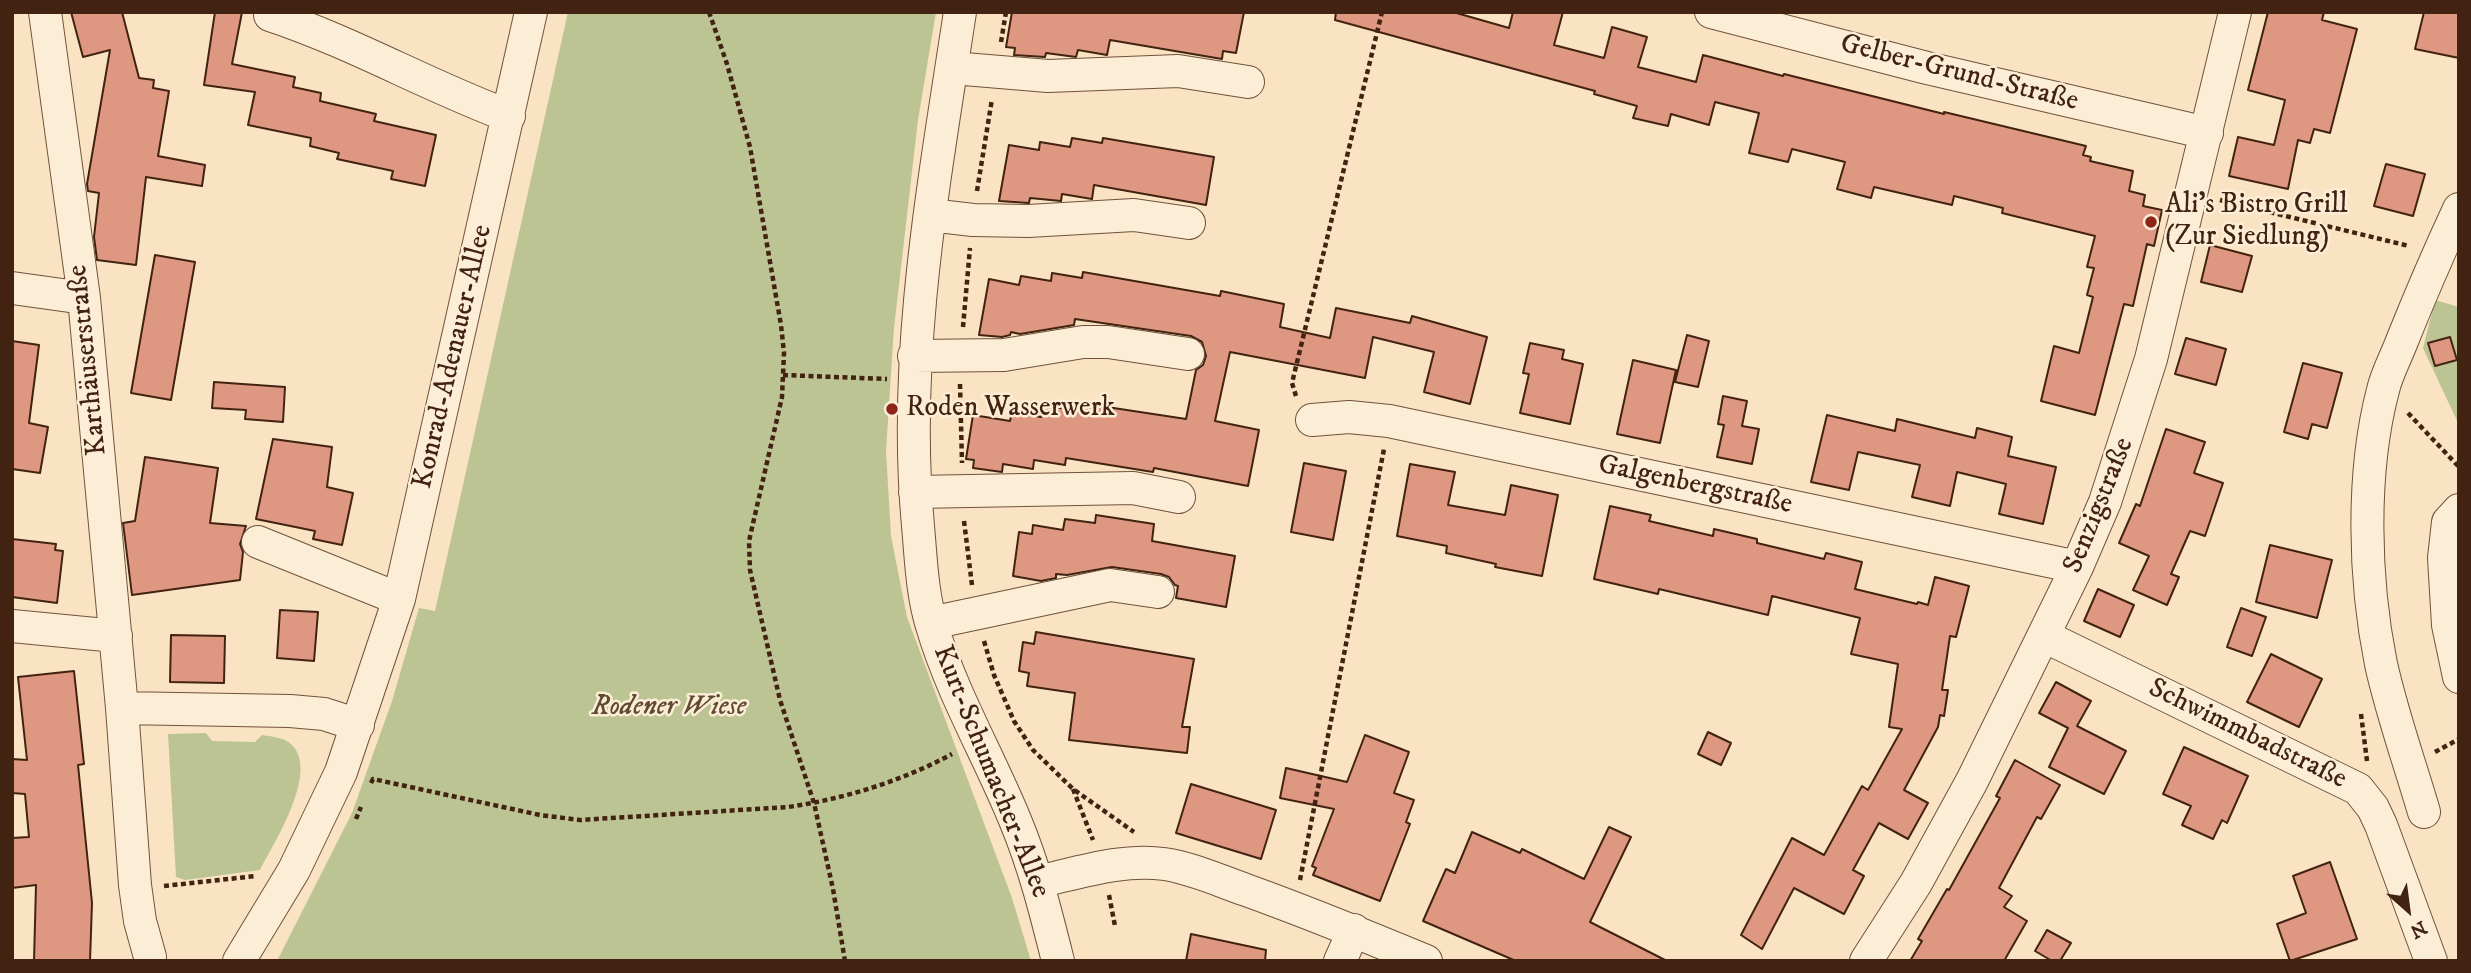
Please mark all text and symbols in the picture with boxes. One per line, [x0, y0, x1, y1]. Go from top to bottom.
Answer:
street label: Gelber-Grund-Straße [1837, 28, 2081, 120]
place label: Ali's Bistro Grill (Zur Siedlung) [2165, 189, 2348, 255]
marker: Ali's Bistro Grill (Zur Siedlung) [2143, 214, 2159, 230]
street label: Konrad-Adenauer-Allee [407, 222, 501, 492]
street label: Karthäuserstraße [62, 263, 116, 457]
place label: Roden Wasserwerk [906, 392, 1115, 426]
marker: Roden Wasserwerk [884, 401, 900, 417]
street label: Senzigstraße [2058, 433, 2142, 579]
street label: Galgenbergstraße [1595, 449, 1795, 523]
street label: Kurt-Schumacher-Allee [924, 641, 1056, 903]
street label: Schwimmbadstraße [2142, 672, 2352, 798]
park label: Rodener Wiese [592, 691, 746, 725]
north arrow [2373, 875, 2443, 945]
text: N [2406, 915, 2430, 943]

